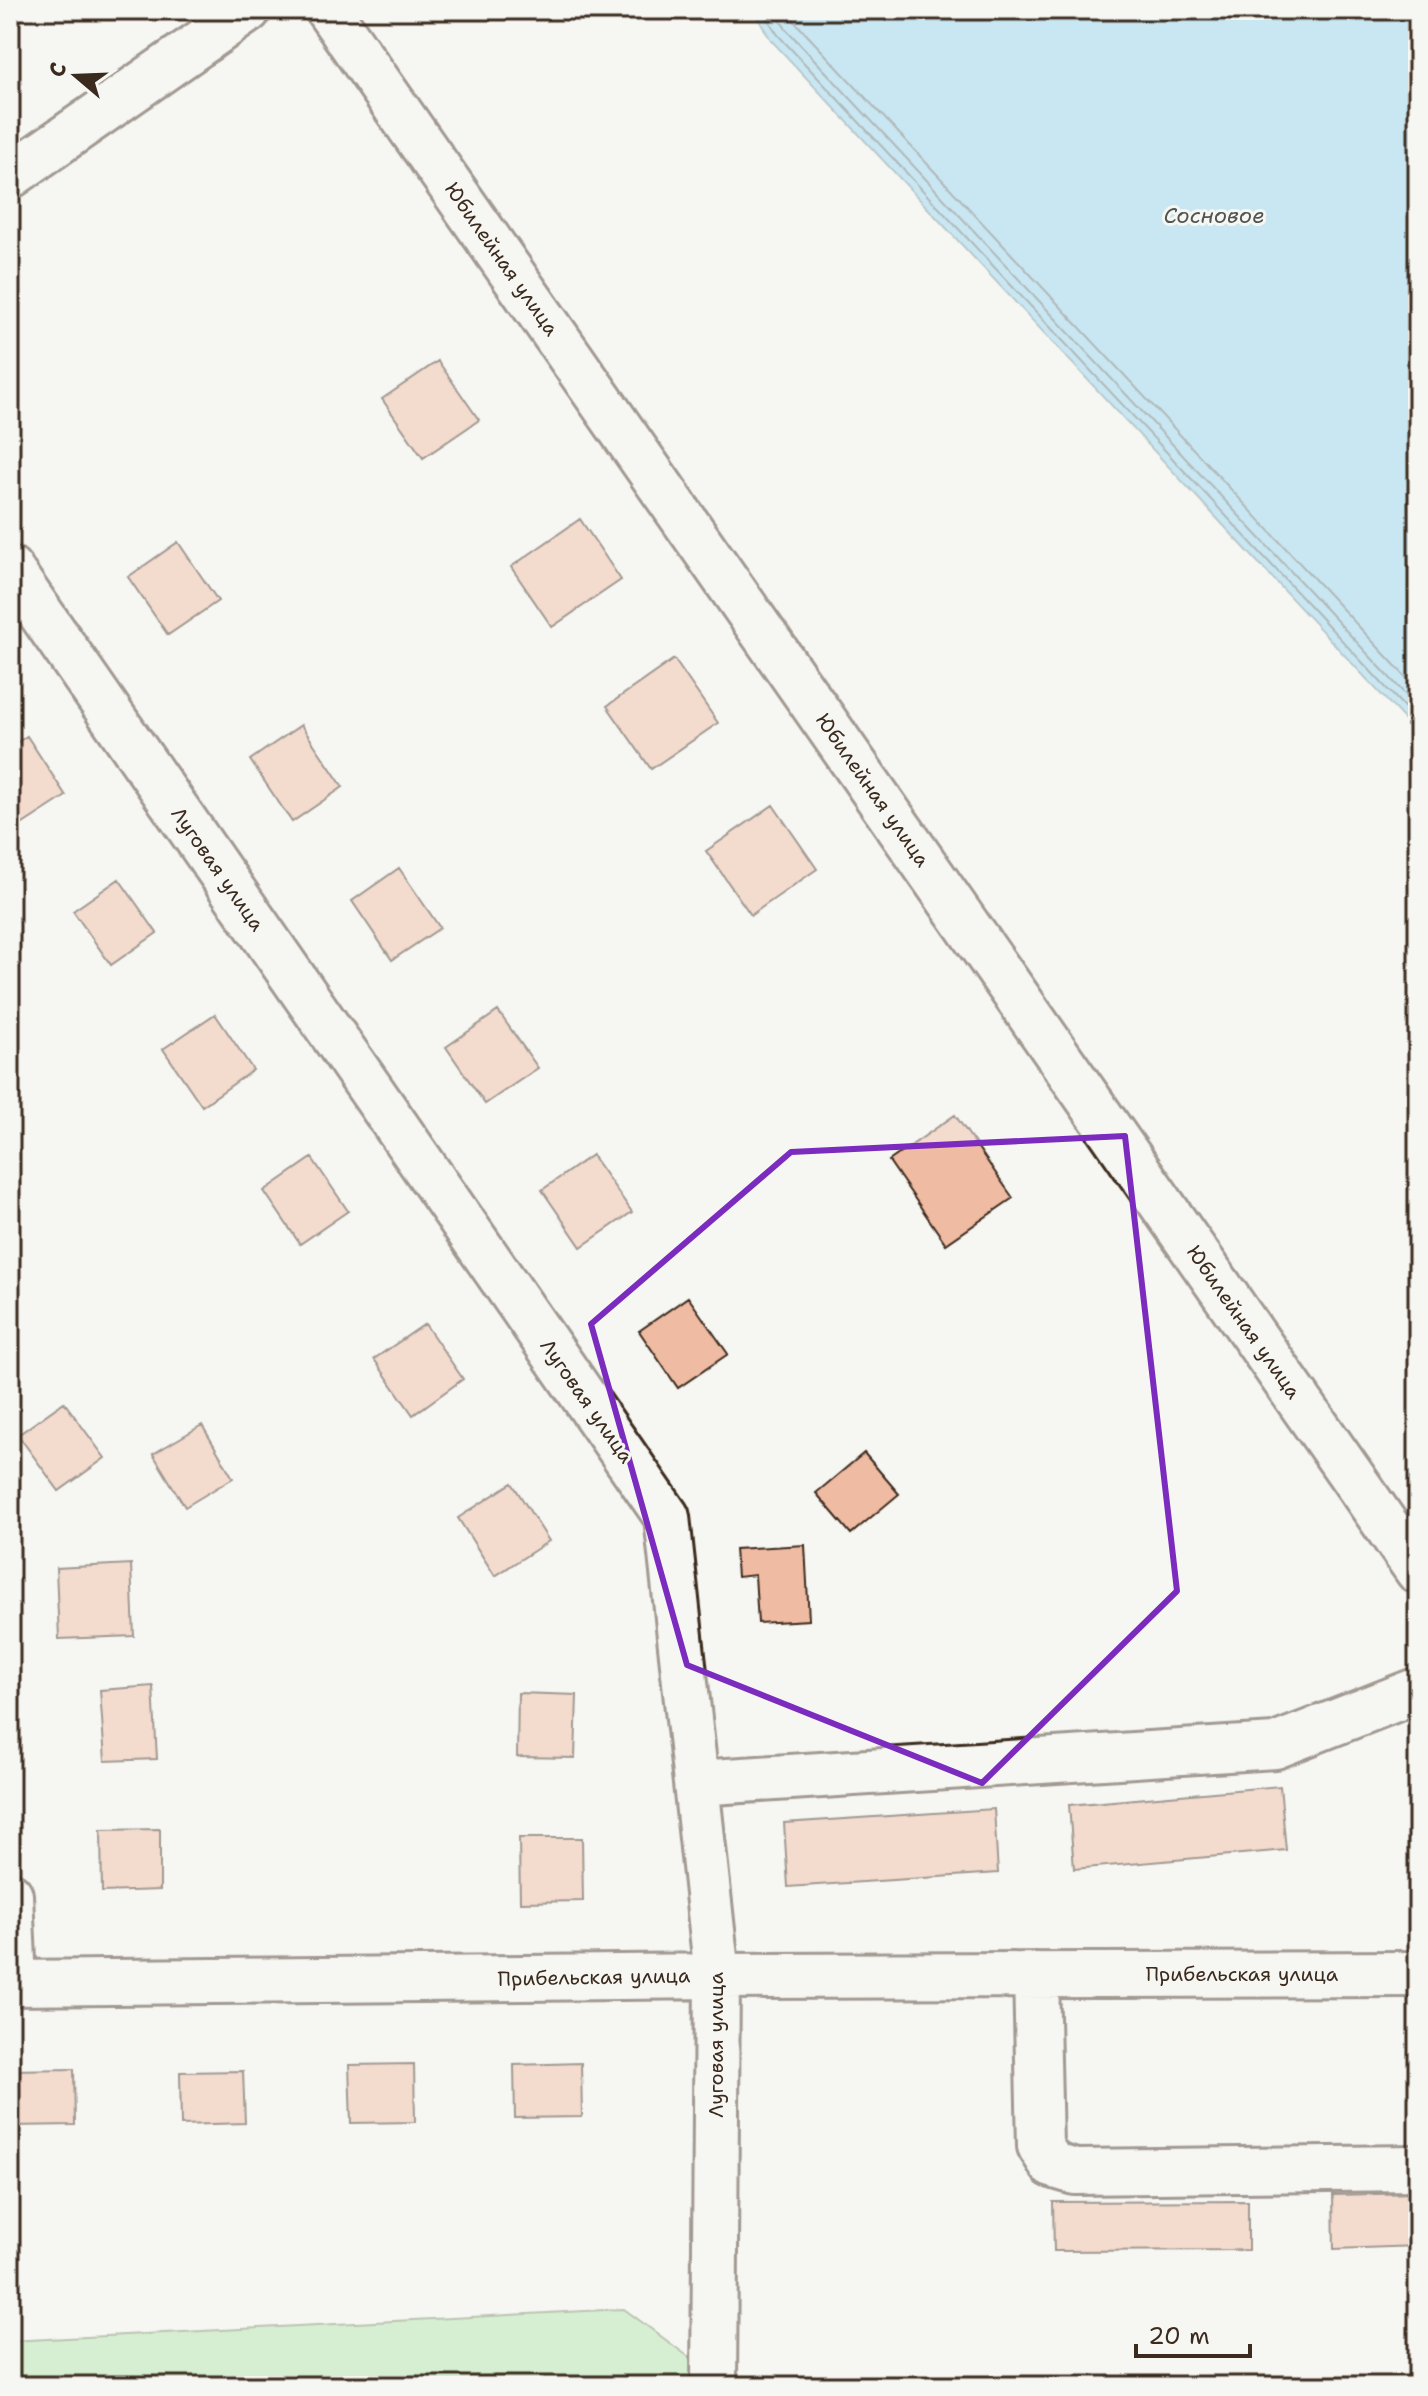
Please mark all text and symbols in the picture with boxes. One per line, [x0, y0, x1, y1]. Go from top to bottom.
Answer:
north arrow [36, 36, 116, 116]
text: С [42, 59, 73, 81]
street label: Юбилейная улица [439, 177, 565, 341]
water label: Сосновое [1163, 201, 1265, 230]
street label: Юбилейная улица [810, 708, 936, 872]
street label: Луговая улица [166, 802, 271, 937]
street label: Юбилейная улица [1181, 1240, 1307, 1404]
street label: Луговая улица [535, 1334, 640, 1469]
street label: Прибельская улица [1146, 1961, 1339, 1987]
street label: Прибельская улица [497, 1962, 691, 1992]
street label: Луговая улица [703, 1972, 729, 2118]
scale bar [1136, 2308, 1250, 2358]
text: 20 m [1148, 2320, 1210, 2352]

